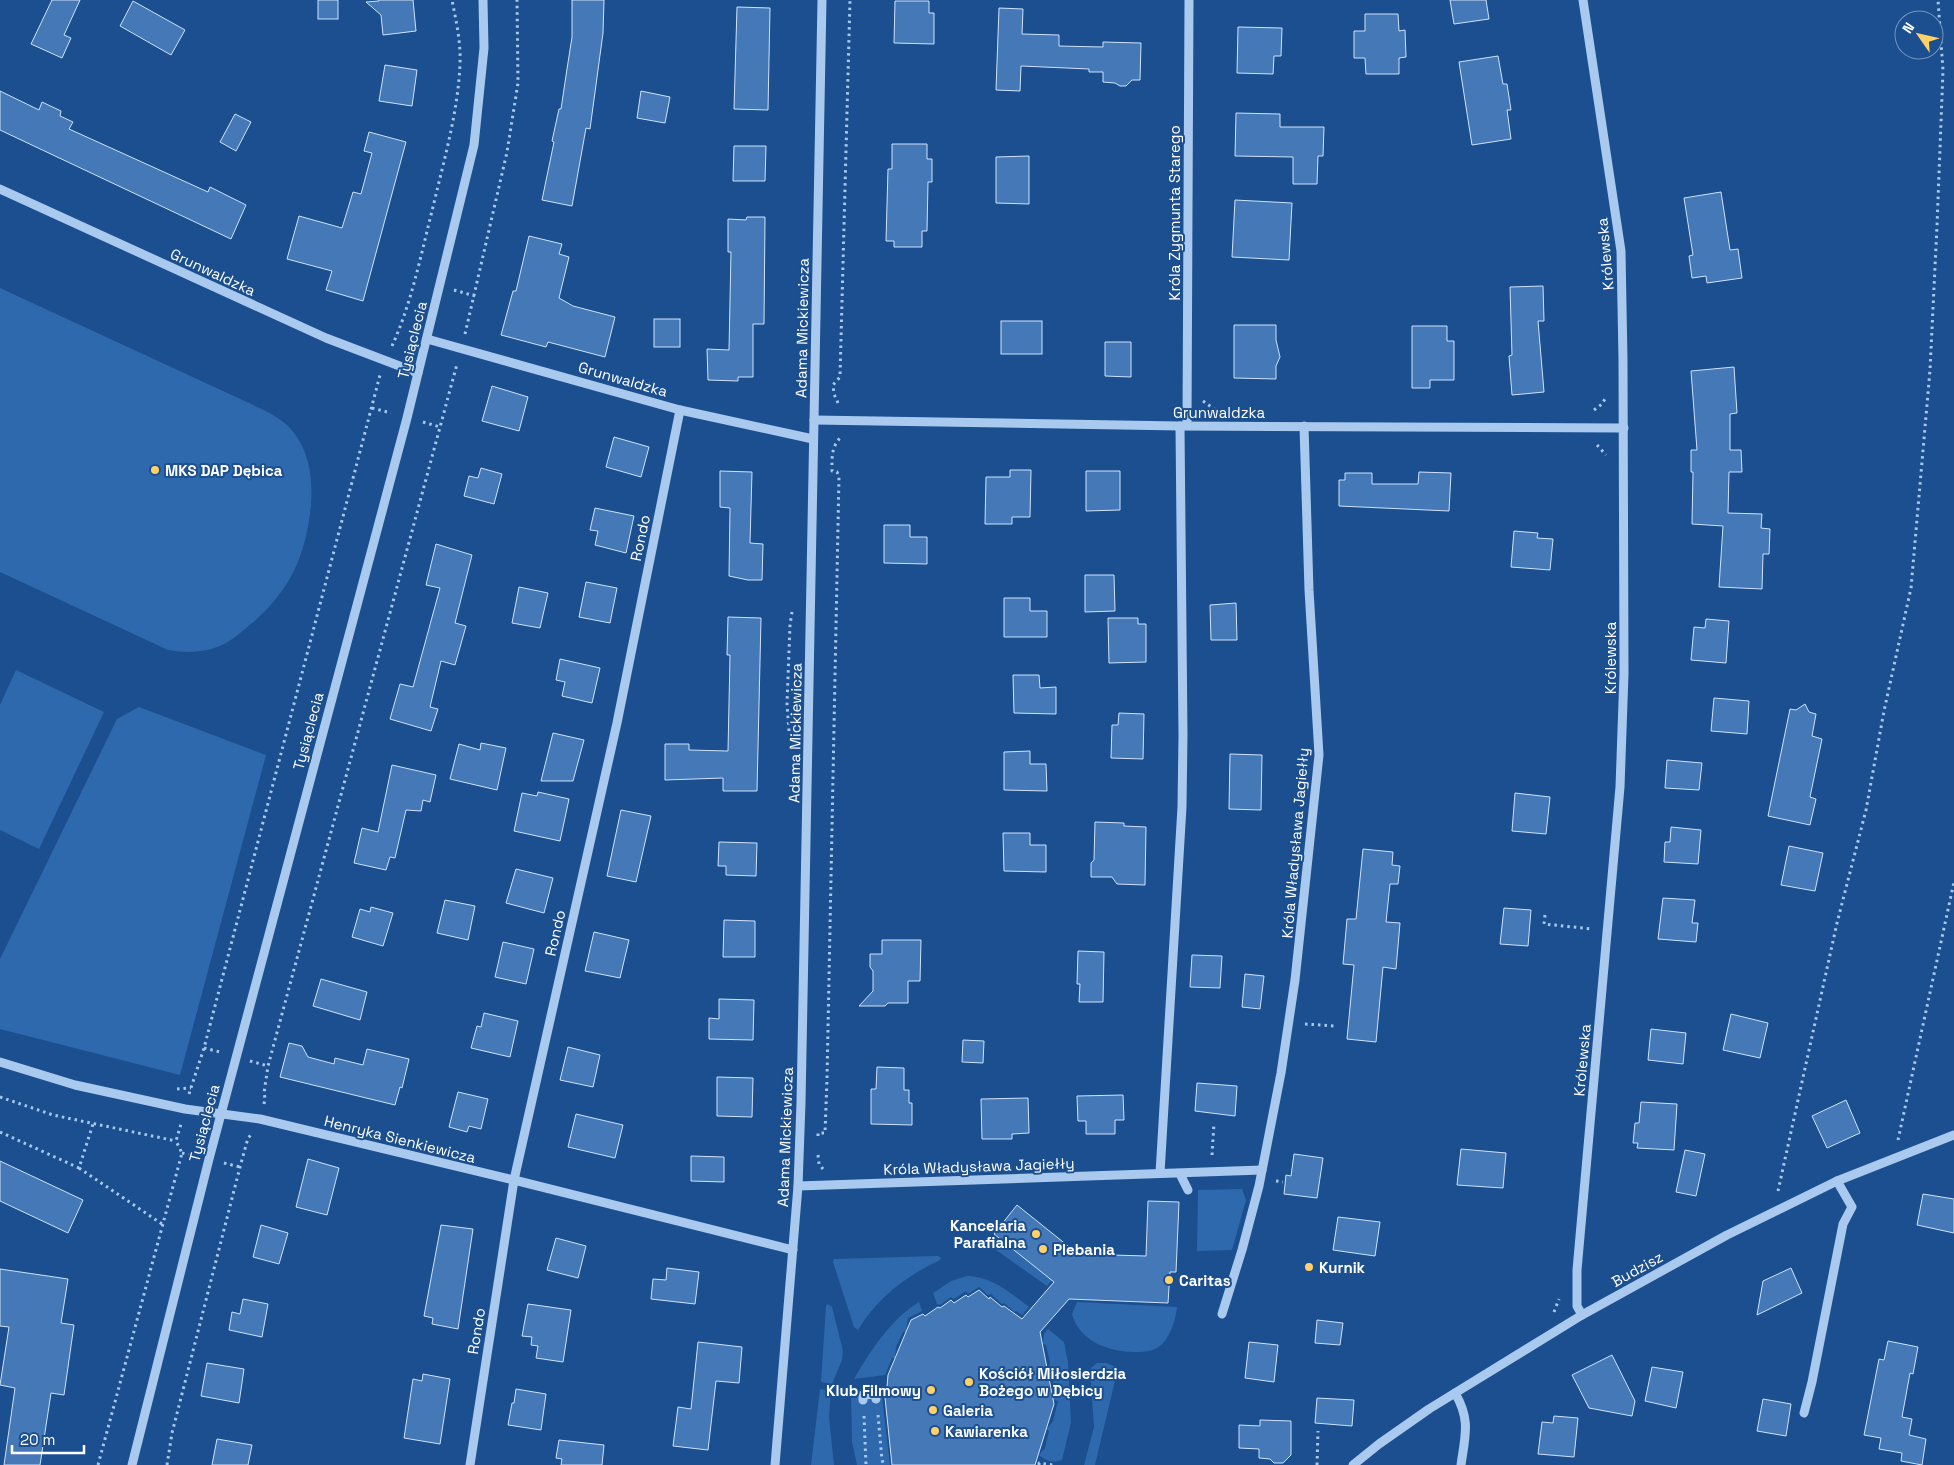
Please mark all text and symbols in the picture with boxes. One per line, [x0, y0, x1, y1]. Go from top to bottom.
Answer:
north arrow [1894, 10, 1944, 60]
text: N [1898, 19, 1918, 37]
street label: Króla Zygmunta Starego [1165, 125, 1184, 301]
street label: Królewska [1592, 217, 1618, 291]
street label: Grunwaldzka [167, 244, 259, 300]
street label: Adama Mickiewicza [791, 257, 813, 398]
street label: Tysiąclecia [393, 299, 431, 381]
street label: Grunwaldzka [576, 357, 670, 401]
street label: Grunwaldzka [1173, 403, 1265, 422]
place label: MKS DAP Dębica [165, 461, 283, 480]
marker: MKS DAP Dębica [149, 464, 161, 476]
street label: Rondo [626, 513, 654, 563]
street label: Królewska [1601, 621, 1620, 694]
street label: Adama Mickiewicza [784, 662, 806, 803]
street label: Tysiąclecia [289, 690, 328, 772]
street label: Króla Władysława Jagiełły [1277, 747, 1313, 939]
street label: Rondo [540, 908, 570, 958]
street label: Królewska [1569, 1023, 1595, 1097]
street label: Adama Mickiewicza [773, 1066, 797, 1207]
street label: Tysiąclecia [185, 1082, 224, 1164]
street label: Henryka Sienkiewicza [322, 1111, 478, 1167]
street label: Króla Władysława Jagiełły [883, 1153, 1075, 1179]
place label: Kancelaria Parafialna [950, 1216, 1026, 1252]
marker: Kancelaria Parafialna [1030, 1228, 1042, 1240]
place label: Plebania [1053, 1240, 1115, 1259]
marker: Plebania [1037, 1243, 1049, 1255]
street label: Budzisz [1608, 1247, 1666, 1291]
place label: Kurnik [1319, 1258, 1366, 1277]
marker: Kurnik [1303, 1261, 1315, 1273]
place label: Caritas [1179, 1271, 1231, 1290]
marker: Caritas [1163, 1274, 1175, 1286]
street label: Rondo [463, 1306, 489, 1356]
place label: Kościół Miłosierdzia Bożego w Dębicy [979, 1364, 1126, 1400]
marker: Kościół Miłosierdzia Bożego w Dębicy [963, 1376, 975, 1388]
place label: Klub Filmowy [826, 1381, 921, 1400]
marker: Klub Filmowy [925, 1384, 937, 1396]
place label: Galeria [943, 1401, 993, 1420]
marker: Galeria [927, 1404, 939, 1416]
scale bar [12, 1422, 85, 1454]
place label: Kawiarenka [945, 1422, 1028, 1441]
marker: Kawiarenka [929, 1425, 941, 1437]
text: 20 m [20, 1430, 55, 1449]

